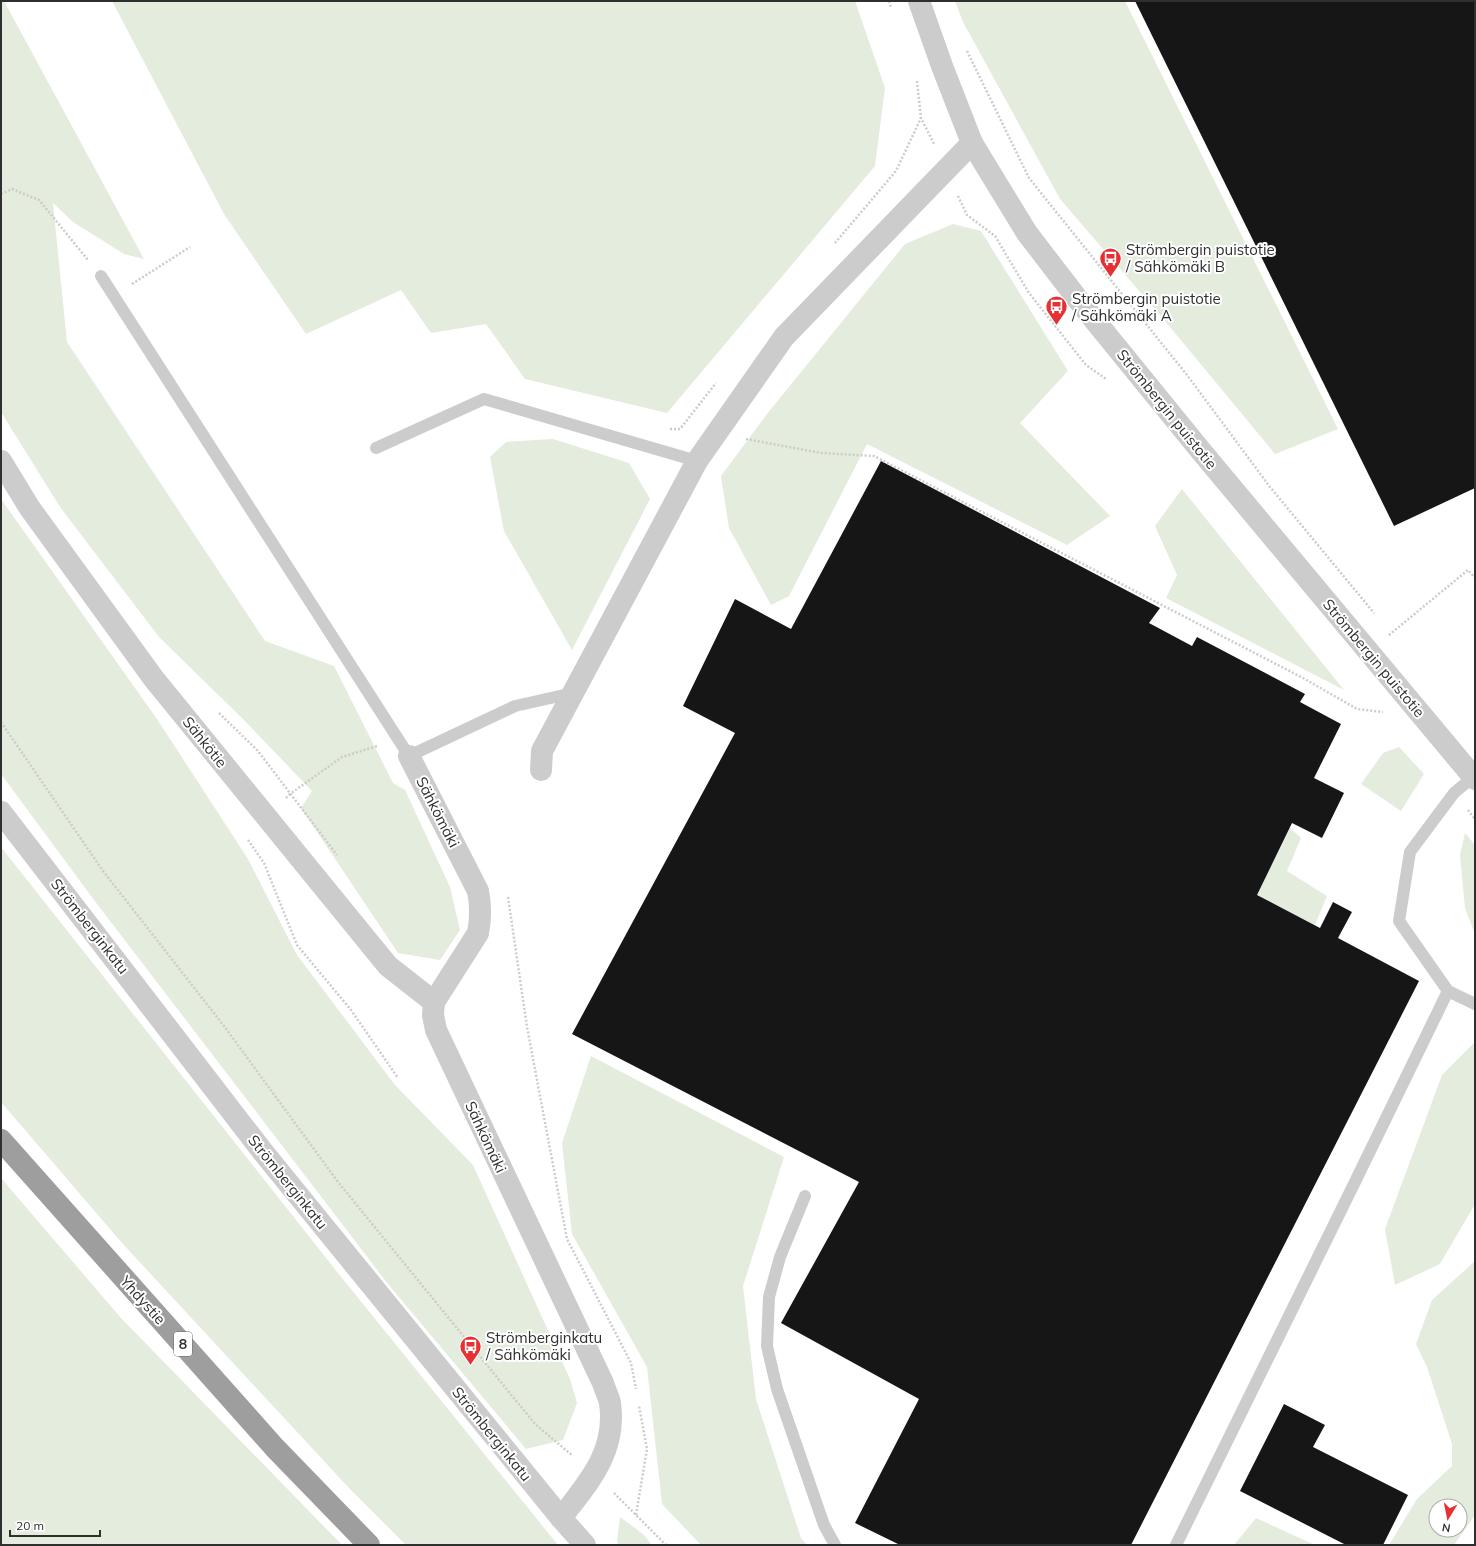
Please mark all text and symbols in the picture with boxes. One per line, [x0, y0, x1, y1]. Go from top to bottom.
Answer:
place label: Strömbergin puistotie / Sähkömäki B [1125, 240, 1275, 276]
bus stop icon: Strömbergin puistotie / Sähkömäki B [1097, 245, 1123, 278]
place label: Strömbergin puistotie / Sähkömäki A [1071, 289, 1221, 325]
bus stop icon: Strömbergin puistotie / Sähkömäki A [1043, 294, 1069, 327]
street label: Strömbergin puistotie [1113, 345, 1221, 473]
street label: Strömbergin puistotie [1319, 595, 1429, 721]
street label: Sähkötie [179, 713, 231, 771]
street label: Sähkömäki [412, 774, 464, 850]
street label: Strömberginkatu [47, 874, 133, 978]
street label: Sähkömäki [461, 1098, 511, 1176]
street label: Strömberginkatu [244, 1131, 332, 1233]
street label: Yhdystie [116, 1271, 170, 1328]
place label: Strömberginkatu / Sähkömäki [485, 1328, 602, 1364]
road number: 8 [174, 1332, 192, 1356]
bus stop icon: Strömberginkatu / Sähkömäki [458, 1333, 484, 1366]
street label: Strömberginkatu [448, 1383, 536, 1485]
north arrow [1428, 1498, 1468, 1538]
scale bar [10, 1512, 100, 1538]
text: 20 m [16, 1518, 44, 1533]
text: N [1441, 1520, 1452, 1535]

